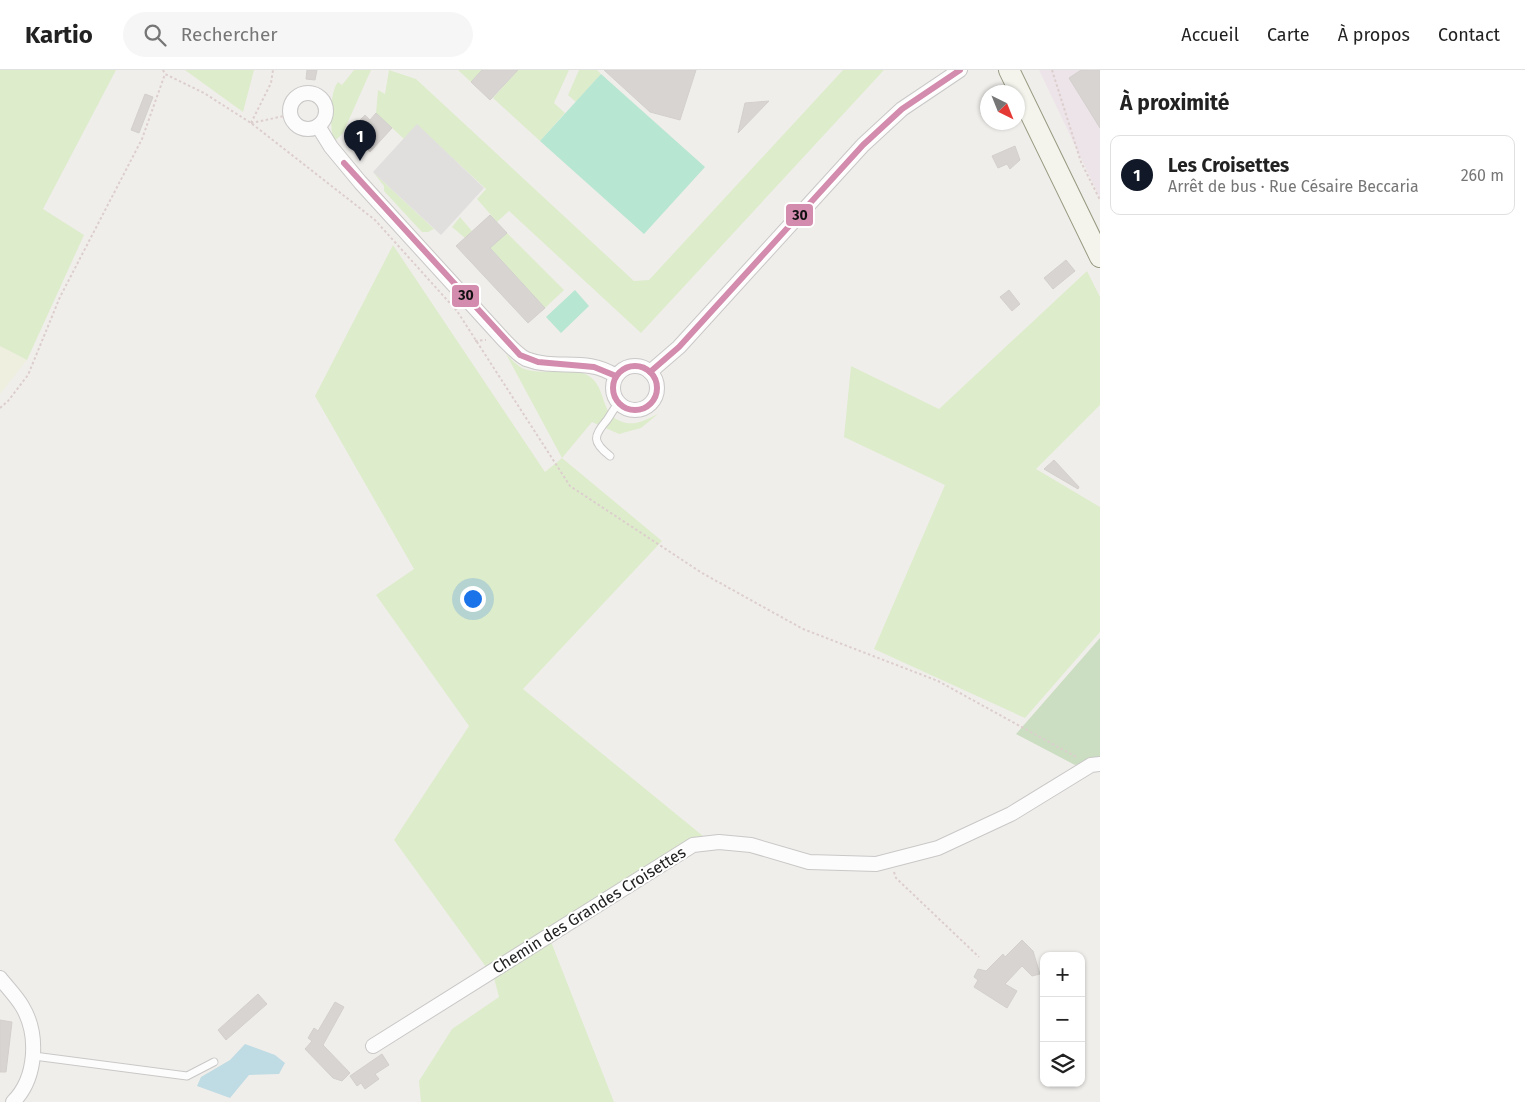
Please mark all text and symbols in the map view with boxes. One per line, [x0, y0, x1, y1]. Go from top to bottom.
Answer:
search box [123, 12, 473, 57]
text: Kartio [25, 21, 93, 49]
icon: search [141, 21, 169, 49]
text: Rechercher [181, 23, 278, 46]
text: Accueil [1181, 24, 1239, 46]
text: Carte [1267, 24, 1310, 46]
text: À propos [1338, 24, 1410, 46]
text: Contact [1438, 24, 1500, 46]
north arrow [980, 85, 1025, 130]
text: À proximité [1120, 90, 1229, 116]
pin: 1 [344, 120, 376, 161]
text: Les Croisettes [1168, 154, 1289, 177]
text: 1 [1133, 166, 1141, 185]
text: 260 m [1461, 166, 1504, 185]
text: Arrêt de bus · Rue Césaire Beccaria [1168, 177, 1419, 196]
line badge: 30 [785, 203, 814, 227]
text: 30 [791, 207, 808, 224]
line badge: 30 [451, 284, 480, 308]
text: 30 [457, 287, 474, 304]
your location [460, 586, 486, 612]
street label: Chemin des Grandes Croisettes [489, 842, 689, 978]
map controls [1040, 952, 1085, 1087]
button: + [1040, 952, 1085, 997]
button: − [1040, 997, 1085, 1042]
button: layers [1040, 1042, 1085, 1087]

